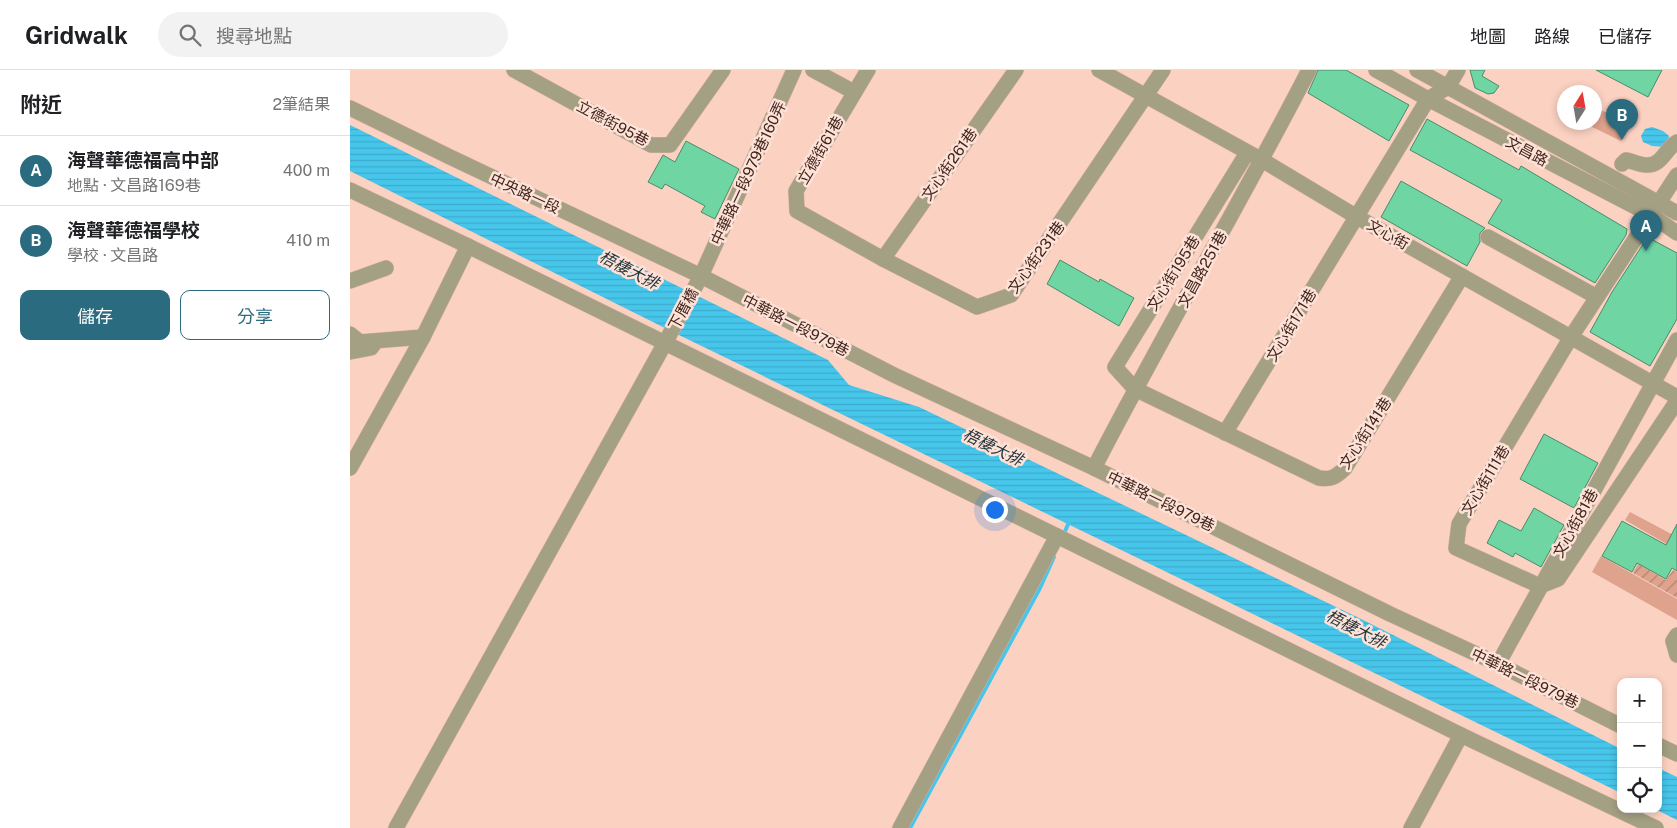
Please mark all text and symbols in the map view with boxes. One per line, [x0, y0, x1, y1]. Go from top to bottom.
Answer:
search box [158, 12, 508, 57]
text: Gridwalk [25, 21, 128, 49]
icon: search [176, 21, 204, 49]
text: 搜尋地點 [216, 25, 292, 47]
text: 地圖 [1470, 26, 1506, 47]
text: 路線 [1534, 26, 1570, 47]
text: 已儲存 [1598, 26, 1652, 47]
north arrow [1557, 85, 1602, 130]
text: 附近 [20, 92, 62, 117]
text: 2筆結果 [272, 95, 330, 114]
street label: 立德街95巷 [574, 97, 652, 149]
street label: 中華路一段979巷160弄 [707, 98, 789, 248]
pin: B [1606, 99, 1638, 140]
street label: 立德街61巷 [794, 113, 846, 187]
street label: 文心街261巷 [918, 125, 980, 203]
street label: 文昌路 [1503, 133, 1551, 169]
text: 海聲華德福高中部 [67, 149, 219, 171]
text: A [30, 161, 42, 180]
text: 400 m [283, 161, 330, 180]
street label: 中央路一段 [487, 169, 563, 217]
text: 地點 · 文昌路169巷 [67, 176, 201, 195]
pin: A [1630, 210, 1662, 251]
street label: 文心街 [1364, 216, 1412, 252]
street label: 文心街231巷 [1004, 218, 1068, 296]
text: 海聲華德福學校 [67, 219, 200, 241]
street label: 文昌路251巷 [1174, 228, 1230, 310]
text: B [31, 231, 41, 250]
text: 410 m [286, 231, 330, 250]
street label: 文心街195巷 [1143, 232, 1203, 314]
text: 學校 · 文昌路 [67, 246, 158, 265]
water label: 梧棲大排 [596, 247, 664, 294]
street label: 下厝橋 [665, 285, 701, 333]
street label: 文心街171巷 [1263, 286, 1319, 364]
button: 儲存 [20, 290, 170, 340]
button: 分享 [180, 290, 330, 340]
street label: 中華路一段979巷 [740, 291, 852, 359]
street label: 文心街141巷 [1336, 394, 1394, 472]
water label: 梧棲大排 [960, 424, 1028, 470]
street label: 文心街111巷 [1458, 442, 1512, 518]
street label: 中華路一段979巷 [1105, 468, 1217, 534]
street label: 文心街81巷 [1549, 486, 1601, 560]
your location [982, 497, 1008, 523]
water label: 梧棲大排 [1323, 606, 1391, 653]
street label: 中華路一段979巷 [1469, 645, 1581, 711]
map controls [1617, 678, 1662, 813]
button: + [1617, 678, 1662, 723]
button: − [1617, 723, 1662, 768]
button: locate [1617, 768, 1662, 813]

